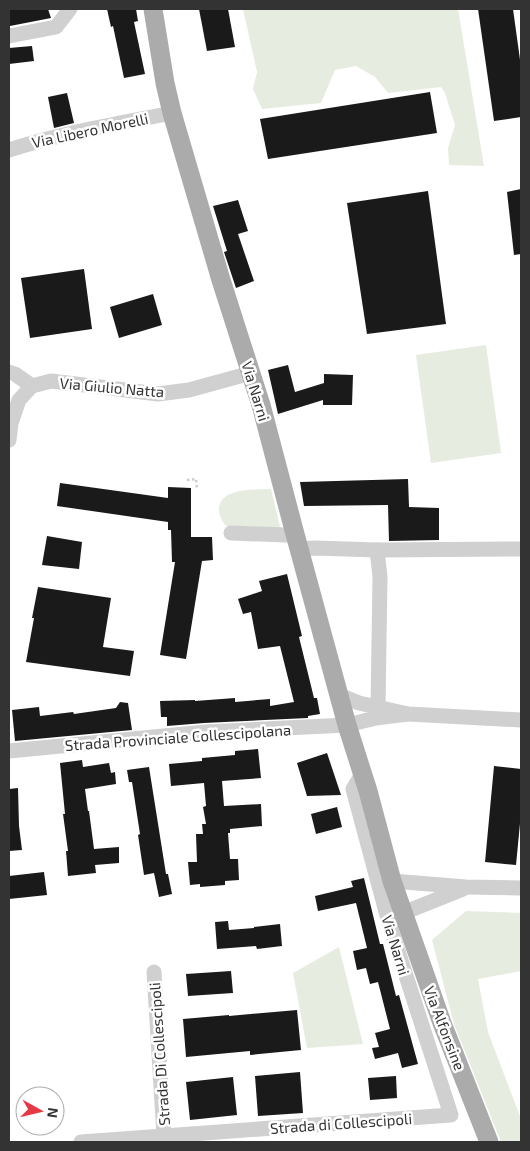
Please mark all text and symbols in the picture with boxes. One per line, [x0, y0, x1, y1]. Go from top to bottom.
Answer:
street label: Via Libero Morelli [30, 109, 150, 151]
street label: Via Narni [238, 359, 274, 423]
street label: Via Giulio Natta [59, 373, 165, 401]
street label: Strada Provinciale Collescipolana [64, 720, 292, 754]
street label: Via Narni [378, 913, 414, 977]
street label: Strada Di Collescipoli [145, 982, 173, 1126]
street label: Via Alfonsine [421, 983, 469, 1073]
north arrow [15, 1086, 65, 1136]
text: N [44, 1107, 62, 1119]
street label: Strada di Collescipoli [269, 1109, 413, 1137]

